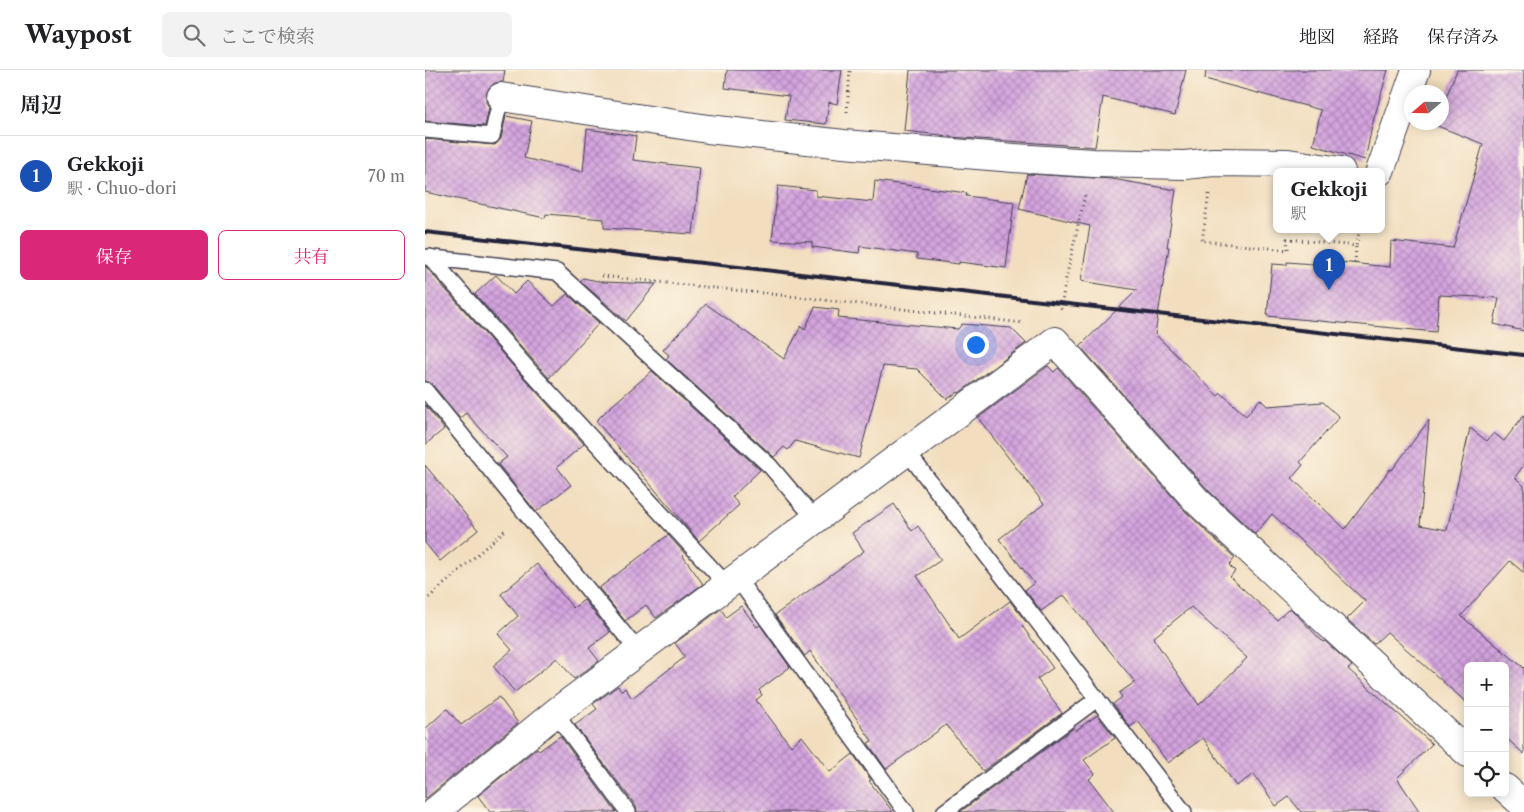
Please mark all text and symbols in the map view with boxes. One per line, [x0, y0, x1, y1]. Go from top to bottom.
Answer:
search box [162, 12, 512, 57]
text: Waypost [25, 20, 132, 49]
icon: search [180, 21, 208, 49]
text: ここで検索 [220, 25, 315, 48]
text: 地図 [1299, 26, 1335, 48]
text: 経路 [1363, 26, 1399, 48]
text: 保存済み [1427, 26, 1499, 48]
north arrow [1404, 85, 1449, 130]
text: 周辺 [20, 92, 62, 117]
text: Gekkoji [67, 153, 144, 176]
text: 1 [32, 166, 40, 186]
text: 70 m [368, 166, 405, 186]
popup [1273, 168, 1385, 233]
text: 駅 · Chuo-dori [67, 178, 177, 198]
text: Gekkoji [1291, 178, 1368, 201]
text: 駅 [1291, 203, 1307, 223]
button: 保存 [20, 230, 208, 280]
button: 共有 [218, 230, 405, 280]
pin: 1 [1313, 249, 1345, 290]
your location [963, 332, 989, 358]
map controls [1464, 662, 1509, 797]
button: + [1464, 662, 1509, 707]
button: − [1464, 707, 1509, 752]
button: locate [1464, 752, 1509, 797]

